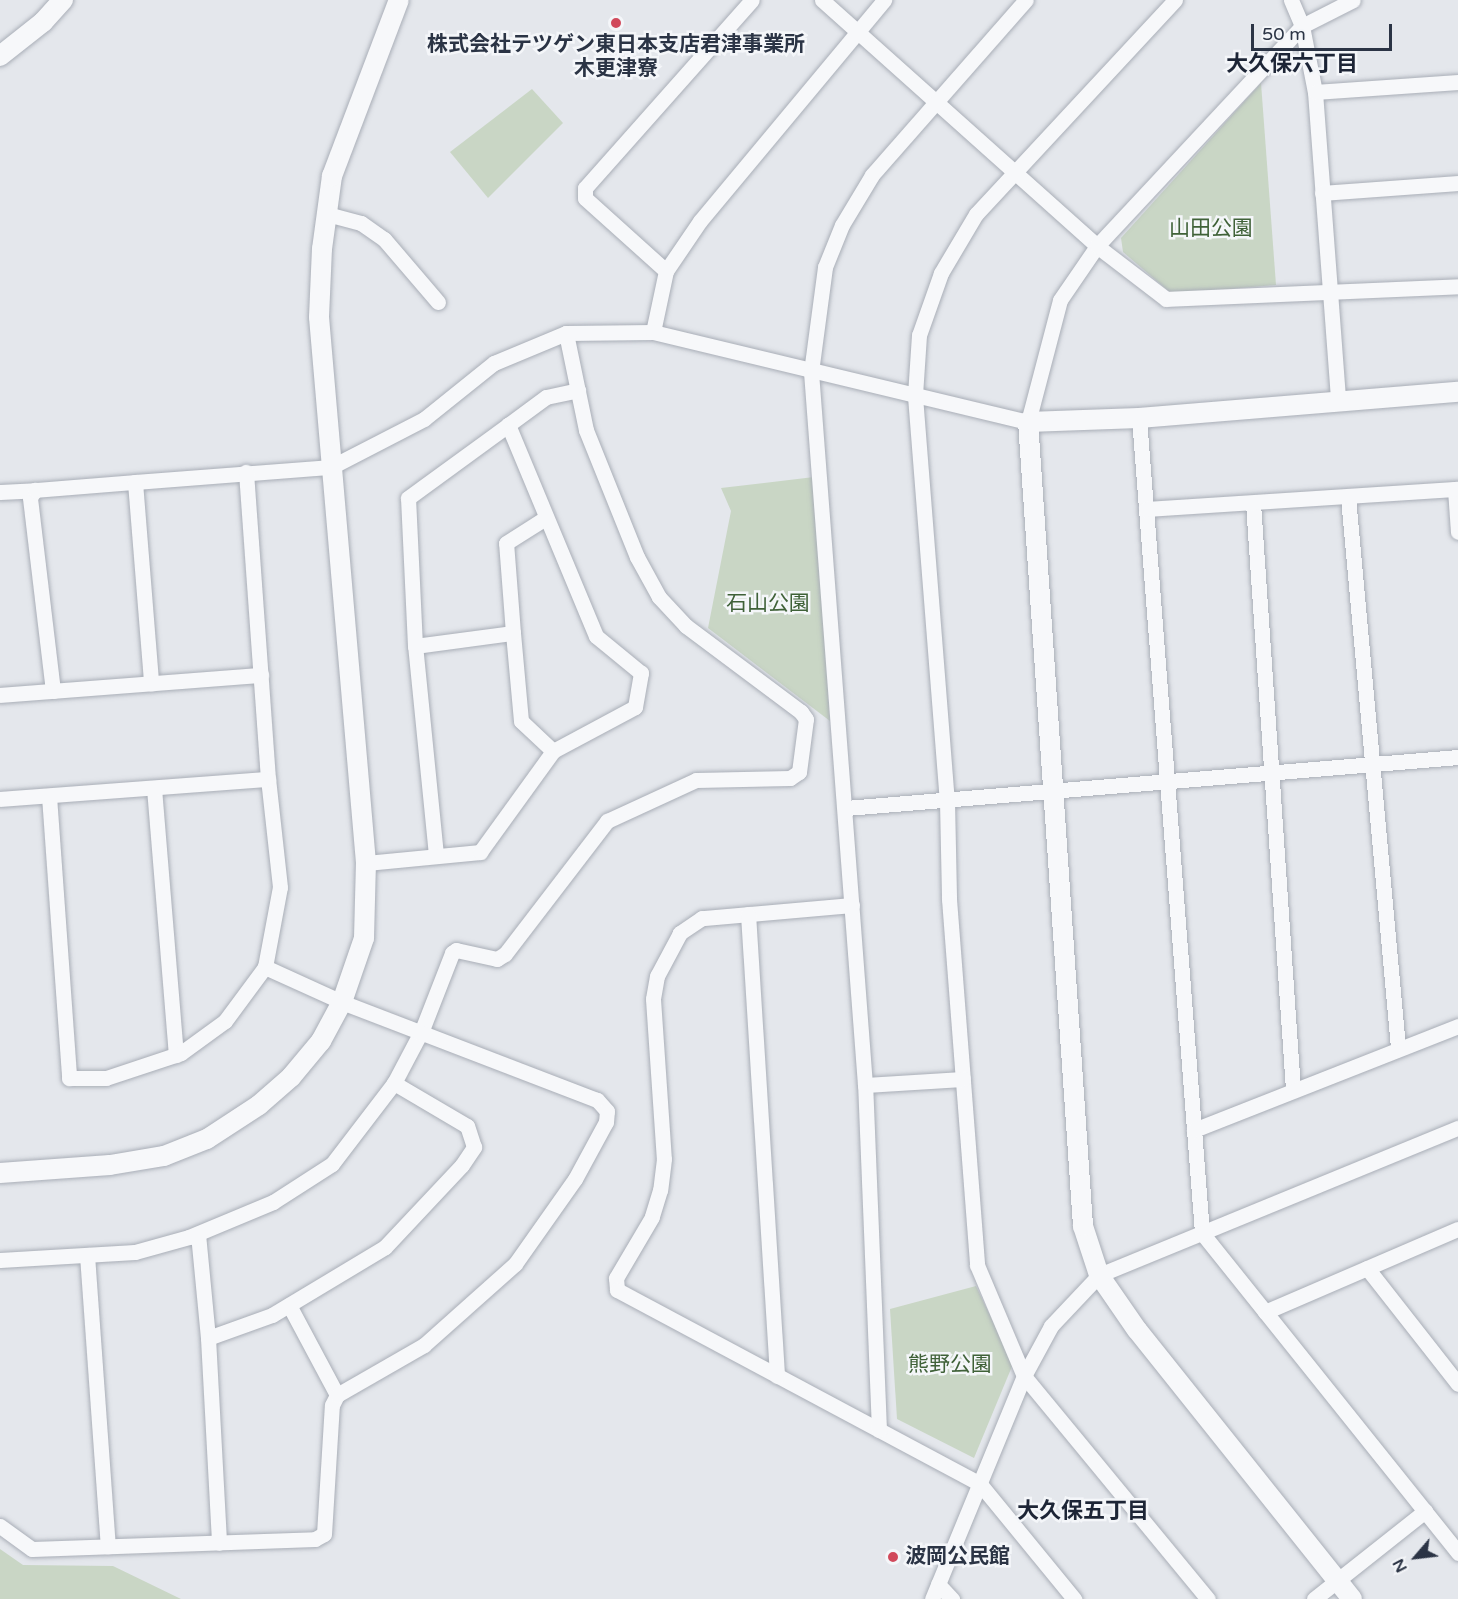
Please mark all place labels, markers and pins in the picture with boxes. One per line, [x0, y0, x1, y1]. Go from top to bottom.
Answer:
marker: 株式会社テツゲン東日本支店君津事業所 木更津寮 [609, 16, 623, 30]
place label: 株式会社テツゲン東日本支店君津事業所 木更津寮 [427, 32, 805, 82]
place label: 波岡公民館 [905, 1544, 1010, 1570]
marker: 波岡公民館 [886, 1550, 900, 1564]

